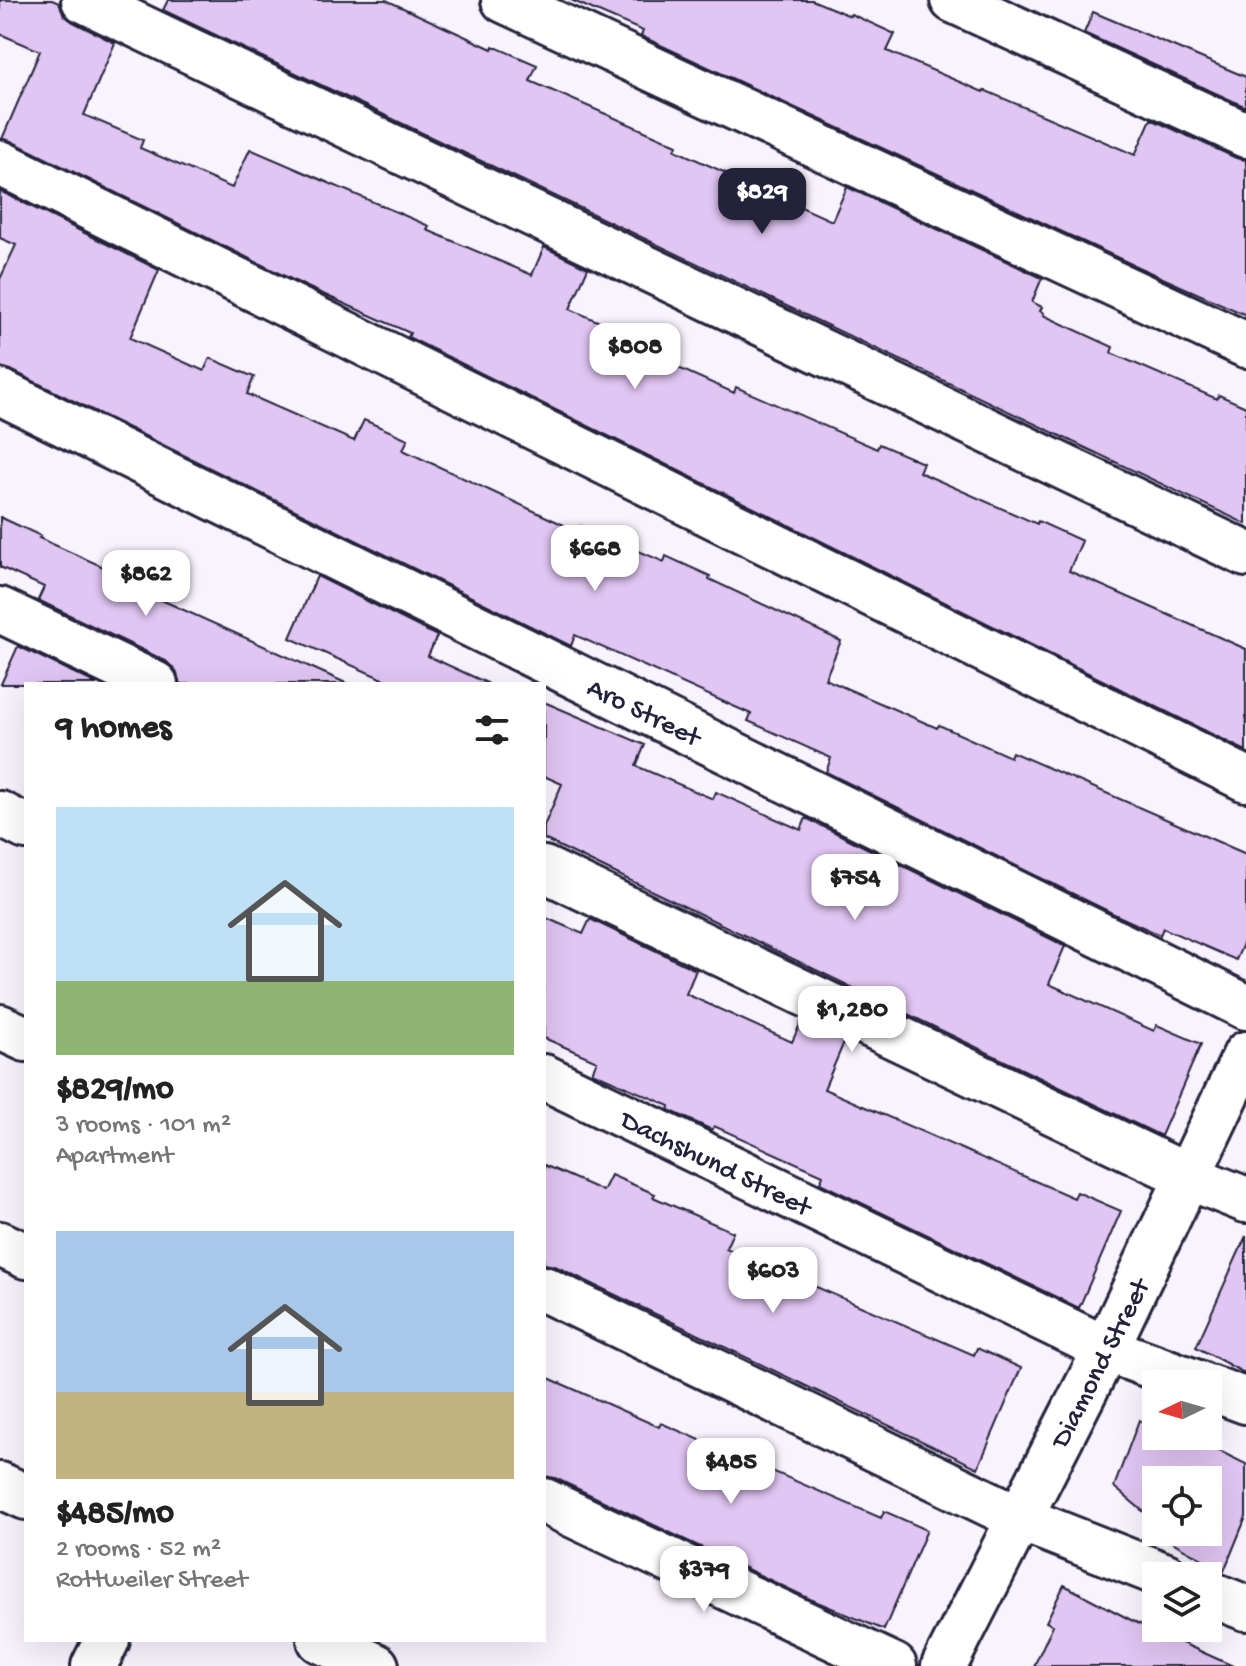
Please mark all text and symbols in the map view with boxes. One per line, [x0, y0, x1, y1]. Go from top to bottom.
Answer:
pin: $829 [715, 168, 809, 236]
text: $829 [736, 178, 788, 209]
pin: $808 [588, 323, 682, 391]
text: $808 [608, 333, 662, 364]
pin: $668 [548, 525, 642, 593]
text: $668 [569, 535, 621, 566]
pin: $862 [99, 550, 193, 618]
text: $862 [120, 560, 172, 591]
street label: Aro Street [581, 672, 708, 757]
icon: filters [470, 708, 514, 752]
text: 9 homes [56, 710, 171, 750]
pin: $754 [808, 854, 902, 922]
icon: home [213, 859, 357, 1003]
text: $754 [829, 864, 881, 895]
pin: $1,280 [787, 986, 917, 1054]
text: $1,280 [816, 996, 888, 1027]
text: $829/mo [56, 1071, 174, 1111]
street label: Dachshund Street [613, 1104, 818, 1227]
text: 3 rooms · 101 m² [56, 1111, 231, 1142]
text: Apartment [56, 1142, 173, 1173]
pin: $603 [726, 1247, 820, 1315]
text: $603 [746, 1257, 800, 1288]
street label: Diamond Street [1044, 1272, 1160, 1456]
icon: home [213, 1283, 357, 1427]
north arrow [1142, 1370, 1222, 1450]
map controls [1142, 1370, 1222, 1642]
pin: $485 [684, 1438, 778, 1506]
text: $485 [705, 1448, 757, 1479]
button: locate [1142, 1466, 1222, 1546]
text: $485/mo [56, 1495, 174, 1535]
text: 2 rooms · 52 m² [56, 1535, 221, 1566]
pin: $379 [657, 1546, 751, 1614]
text: $379 [678, 1556, 730, 1587]
button: layers [1142, 1562, 1222, 1642]
text: Rottweiler Street [56, 1566, 247, 1597]

